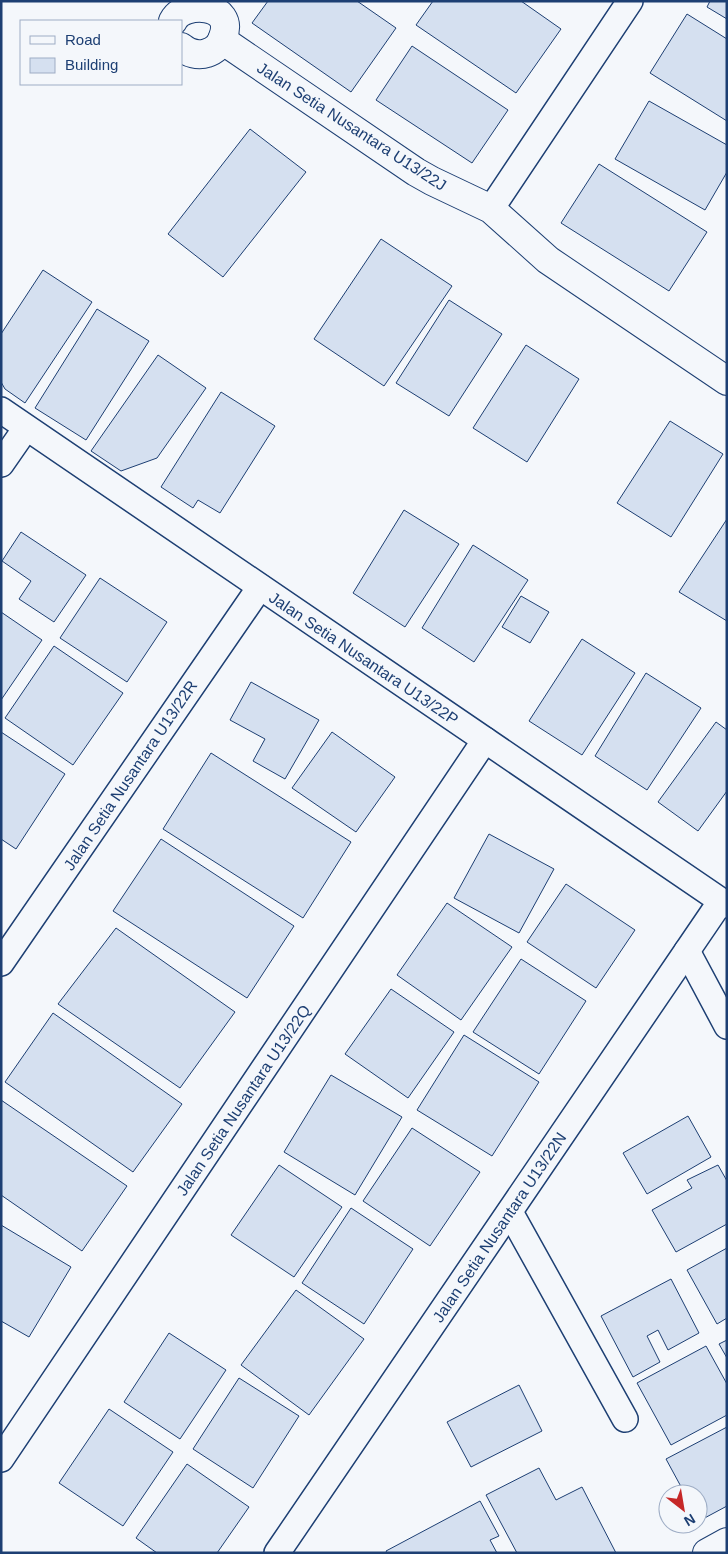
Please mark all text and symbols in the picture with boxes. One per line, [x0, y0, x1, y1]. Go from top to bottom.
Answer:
legend [20, 20, 182, 85]
text: Road [65, 31, 101, 48]
text: Building [65, 56, 118, 73]
street label: Jalan Setia Nusantara U13/22J [254, 59, 449, 194]
street label: Jalan Setia Nusantara U13/22P [266, 589, 461, 728]
street label: Jalan Setia Nusantara U13/22R [60, 677, 200, 873]
street label: Jalan Setia Nusantara U13/22Q [173, 1002, 314, 1199]
street label: Jalan Setia Nusantara U13/22N [429, 1129, 569, 1325]
north arrow [658, 1484, 708, 1534]
text: N [681, 1511, 698, 1530]

